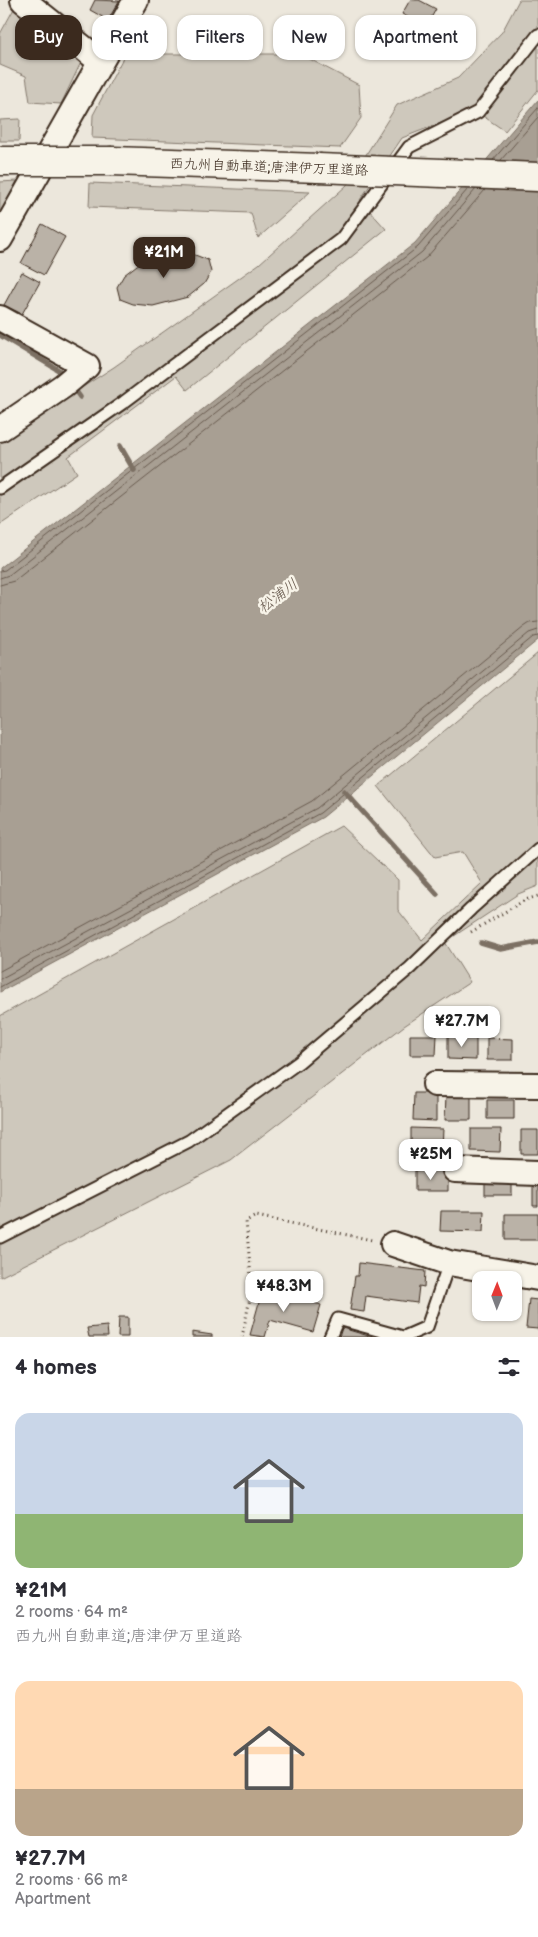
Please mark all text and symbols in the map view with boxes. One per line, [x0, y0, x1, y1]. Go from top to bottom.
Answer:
chip: Buy [15, 15, 82, 60]
chip: Rent [92, 15, 167, 60]
chip: Filters [177, 15, 263, 60]
chip: New [273, 15, 345, 60]
chip: Apartment [355, 15, 476, 60]
street label: 西九州自動車道;唐津伊万里道路 [169, 155, 369, 179]
pin: ¥21M [134, 236, 194, 279]
text: ¥21M [144, 243, 184, 262]
water label: 松浦川 [254, 575, 302, 617]
pin: ¥27.7M [421, 1006, 503, 1048]
text: ¥27.7M [435, 1012, 489, 1031]
pin: ¥25M [401, 1138, 461, 1181]
text: ¥25M [410, 1145, 452, 1164]
pin: ¥48.3M [243, 1270, 325, 1313]
north arrow [472, 1271, 522, 1321]
map controls [472, 1271, 522, 1321]
text: ¥48.3M [256, 1277, 312, 1296]
icon: filters [495, 1353, 523, 1381]
text: 4 homes [15, 1355, 97, 1380]
icon: home [224, 1446, 314, 1536]
text: ¥21M [15, 1578, 67, 1603]
text: 2 rooms · 64 m² [15, 1603, 128, 1622]
text: 西九州自動車道;唐津伊万里道路 [15, 1627, 242, 1646]
icon: home [224, 1713, 314, 1803]
text: ¥27.7M [15, 1846, 86, 1871]
text: 2 rooms · 66 m² [15, 1871, 128, 1890]
text: Apartment [15, 1890, 91, 1909]

